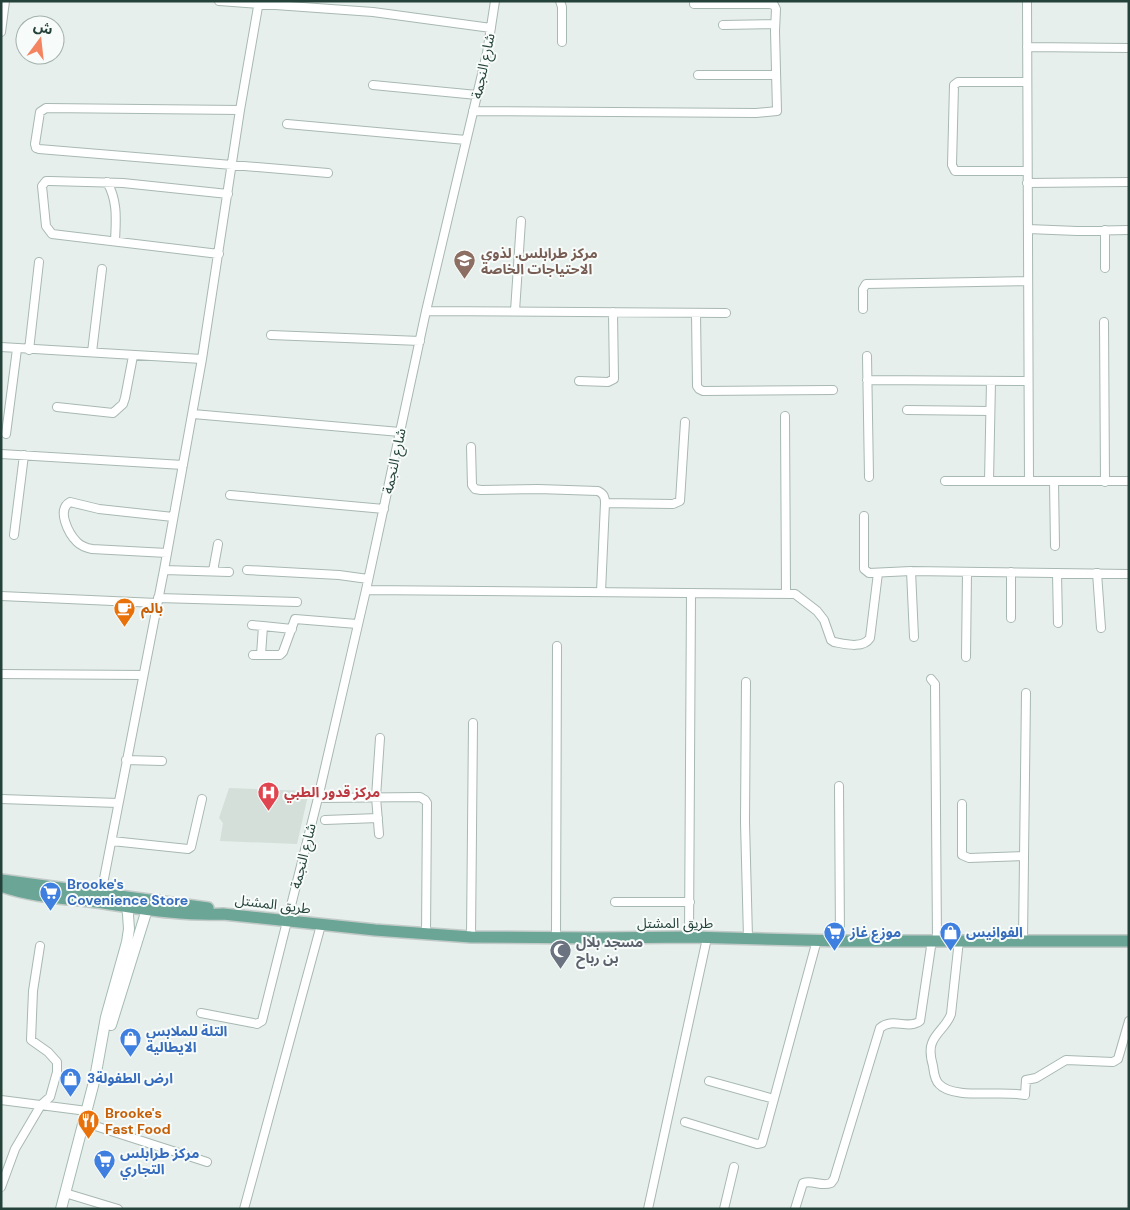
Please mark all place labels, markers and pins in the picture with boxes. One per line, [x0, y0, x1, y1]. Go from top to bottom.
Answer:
place label: مركز طرابلس. لذوي الاحتياجات الخاصة [481, 244, 598, 278]
school or university icon: مركز طرابلس. لذوي الاحتياجات الخاصة [453, 249, 477, 280]
cafe icon: بالم [113, 596, 137, 627]
place label: بالم [141, 599, 163, 619]
hospital icon: مركز قدور الطبي [256, 780, 280, 811]
place label: مركز قدور الطبي [284, 783, 380, 803]
place label: Brooke's Covenience Store [67, 875, 188, 909]
supermarket icon: Brooke's Covenience Store [39, 880, 63, 911]
supermarket icon: موزع غاز [822, 920, 846, 951]
shop icon: الفوانيس [938, 920, 962, 951]
place label: موزع غاز [849, 923, 901, 943]
place label: الفوانيس [966, 923, 1023, 941]
place label: مسجد بلال بن رباح [576, 933, 643, 969]
mosque icon: مسجد بلال بن رباح [548, 938, 572, 969]
place label: التلة للملابس الايطالية [146, 1022, 228, 1056]
shop icon: التلة للملابس الايطالية [118, 1027, 142, 1058]
shop icon: ارض الطفولة3 [59, 1066, 83, 1097]
place label: ارض الطفولة3 [87, 1069, 173, 1087]
place label: Brooke's Fast Food [105, 1104, 171, 1138]
restaurant icon: Brooke's Fast Food [77, 1109, 101, 1140]
place label: مركز طرابلس التجاري [120, 1144, 199, 1180]
supermarket icon: مركز طرابلس التجاري [92, 1149, 116, 1180]

